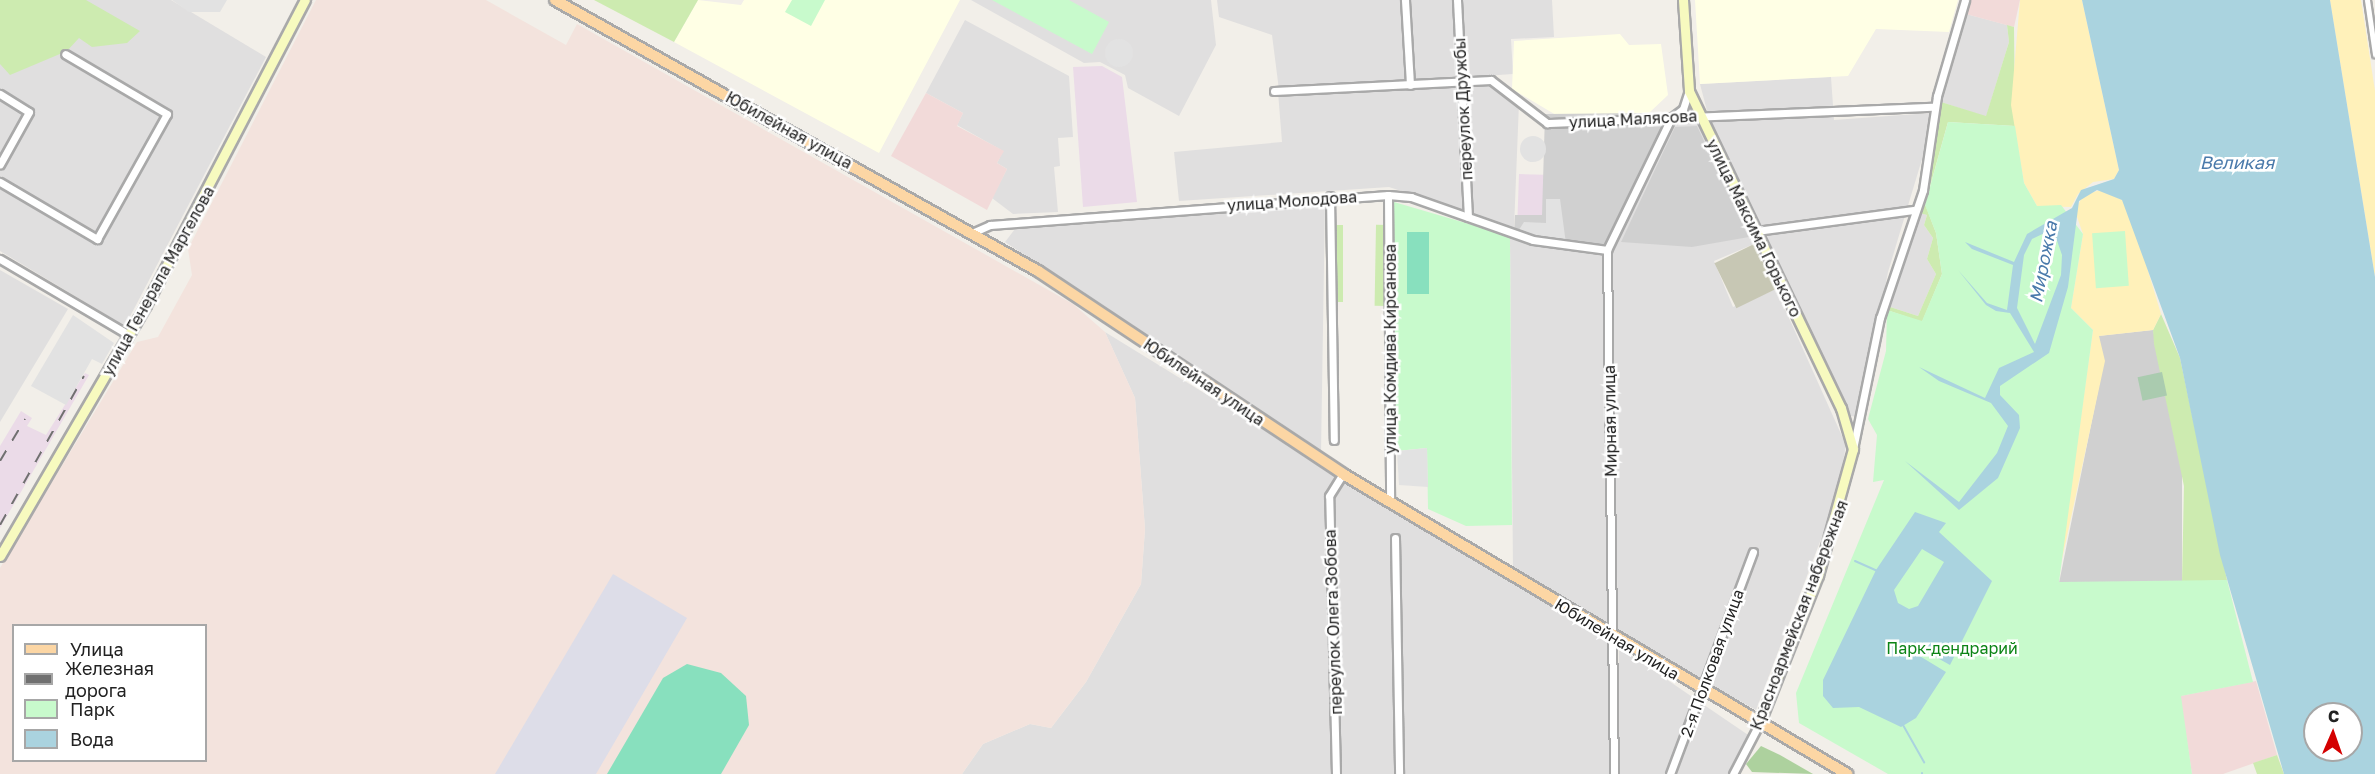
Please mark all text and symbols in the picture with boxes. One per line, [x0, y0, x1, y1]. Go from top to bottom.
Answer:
street label: переулок Дружбы [1450, 37, 1476, 181]
street label: Юбилейная улица [722, 87, 856, 173]
street label: улица Малясова [1568, 106, 1698, 132]
street label: улица Максима Горького [1702, 136, 1806, 320]
water label: Великая [2200, 151, 2274, 173]
street label: улица Генерала Маргелова [98, 183, 218, 379]
street label: улица Молодова [1226, 187, 1358, 215]
water label: Мирожка [2025, 219, 2061, 305]
street label: улица Комдива Кирсанова [1380, 244, 1400, 454]
street label: Юбилейная улица [1140, 334, 1268, 430]
street label: Мирная улица [1599, 365, 1621, 477]
street label: Красноармейская набережная [1746, 497, 1852, 733]
street label: переулок Олега Зобова [1320, 529, 1346, 715]
street label: 2-я Полковая улица [1676, 586, 1748, 740]
street label: Юбилейная улица [1551, 594, 1683, 684]
legend [12, 624, 207, 762]
text: Улица [70, 638, 124, 660]
park label: Парк-дендрарий [1886, 638, 2018, 658]
text: Железная дорога [65, 657, 154, 701]
text: Парк [70, 698, 115, 720]
north arrow [2303, 702, 2363, 762]
text: С [2328, 706, 2340, 726]
text: Вода [70, 728, 114, 750]

